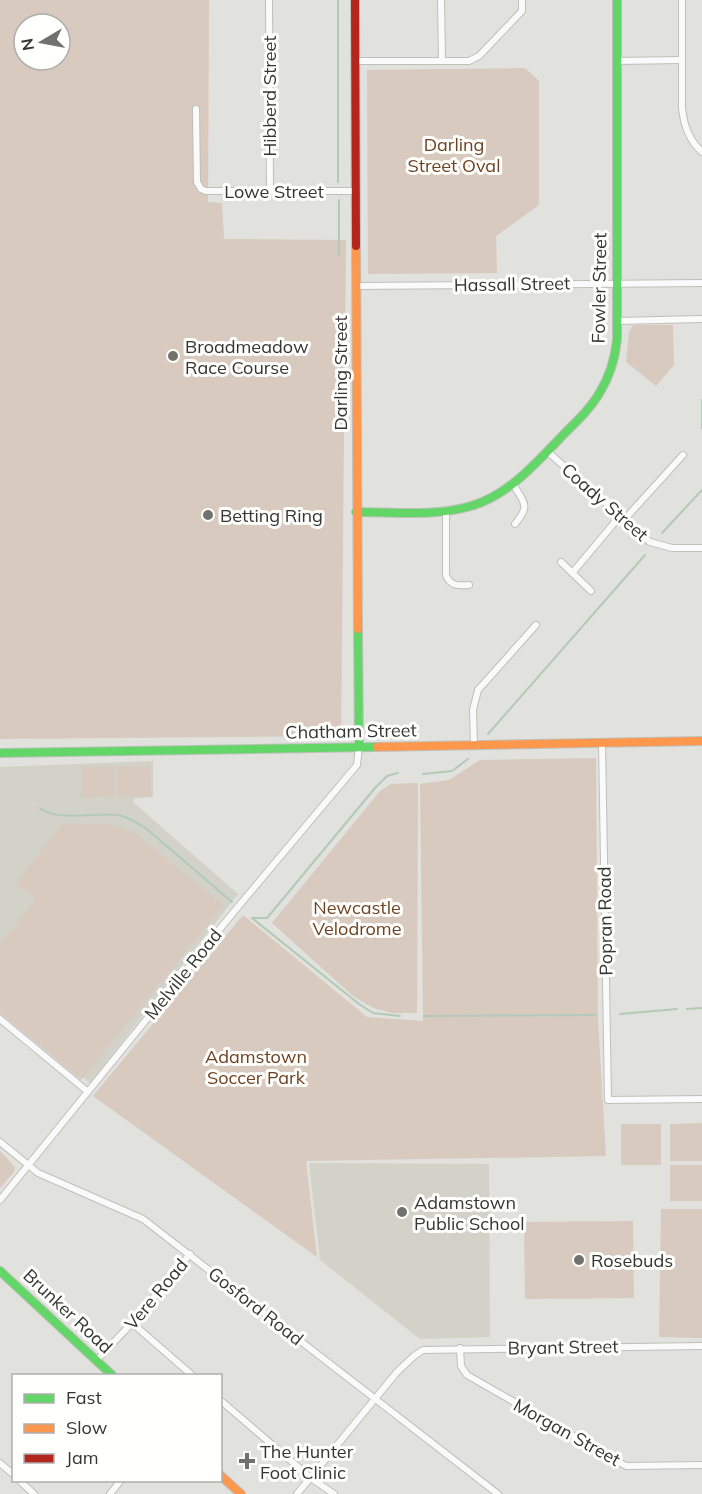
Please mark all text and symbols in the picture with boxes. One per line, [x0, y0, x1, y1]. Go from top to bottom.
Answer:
north arrow [12, 12, 72, 72]
street label: Hibberd Street [258, 35, 281, 157]
text: N [16, 37, 38, 52]
park label: Darling Street Oval [408, 133, 500, 177]
street label: Lowe Street [224, 180, 324, 203]
street label: Fowler Street [587, 232, 611, 344]
street label: Hassall Street [454, 271, 570, 297]
street label: Darling Street [329, 315, 352, 431]
place label: Broadmeadow Race Course [185, 335, 309, 379]
marker: Broadmeadow Race Course [166, 349, 180, 363]
street label: Coady Street [557, 458, 653, 546]
place label: Betting Ring [220, 504, 323, 527]
marker: Betting Ring [201, 508, 215, 522]
street label: Chatham Street [285, 718, 417, 744]
street label: Popran Road [593, 866, 617, 976]
park label: Newcastle Velodrome [313, 896, 401, 940]
street label: Melville Road [139, 924, 227, 1024]
park label: Adamstown Soccer Park [205, 1045, 307, 1089]
place label: Adamstown Public School [414, 1191, 524, 1235]
marker: Adamstown Public School [395, 1205, 409, 1219]
place label: Rosebuds [591, 1249, 673, 1272]
marker: Rosebuds [572, 1253, 586, 1267]
street label: Vere Road [119, 1254, 193, 1334]
street label: Gosford Road [204, 1262, 308, 1350]
street label: Brunker Road [19, 1264, 117, 1358]
street label: Bryant Street [507, 1335, 619, 1359]
legend [12, 1374, 222, 1482]
text: Fast [66, 1386, 102, 1409]
street label: Morgan Street [509, 1393, 625, 1471]
text: Slow [66, 1416, 108, 1439]
place label: The Hunter Foot Clinic [260, 1440, 354, 1484]
text: Jam [66, 1446, 99, 1469]
marker: The Hunter Foot Clinic [238, 1452, 256, 1470]

